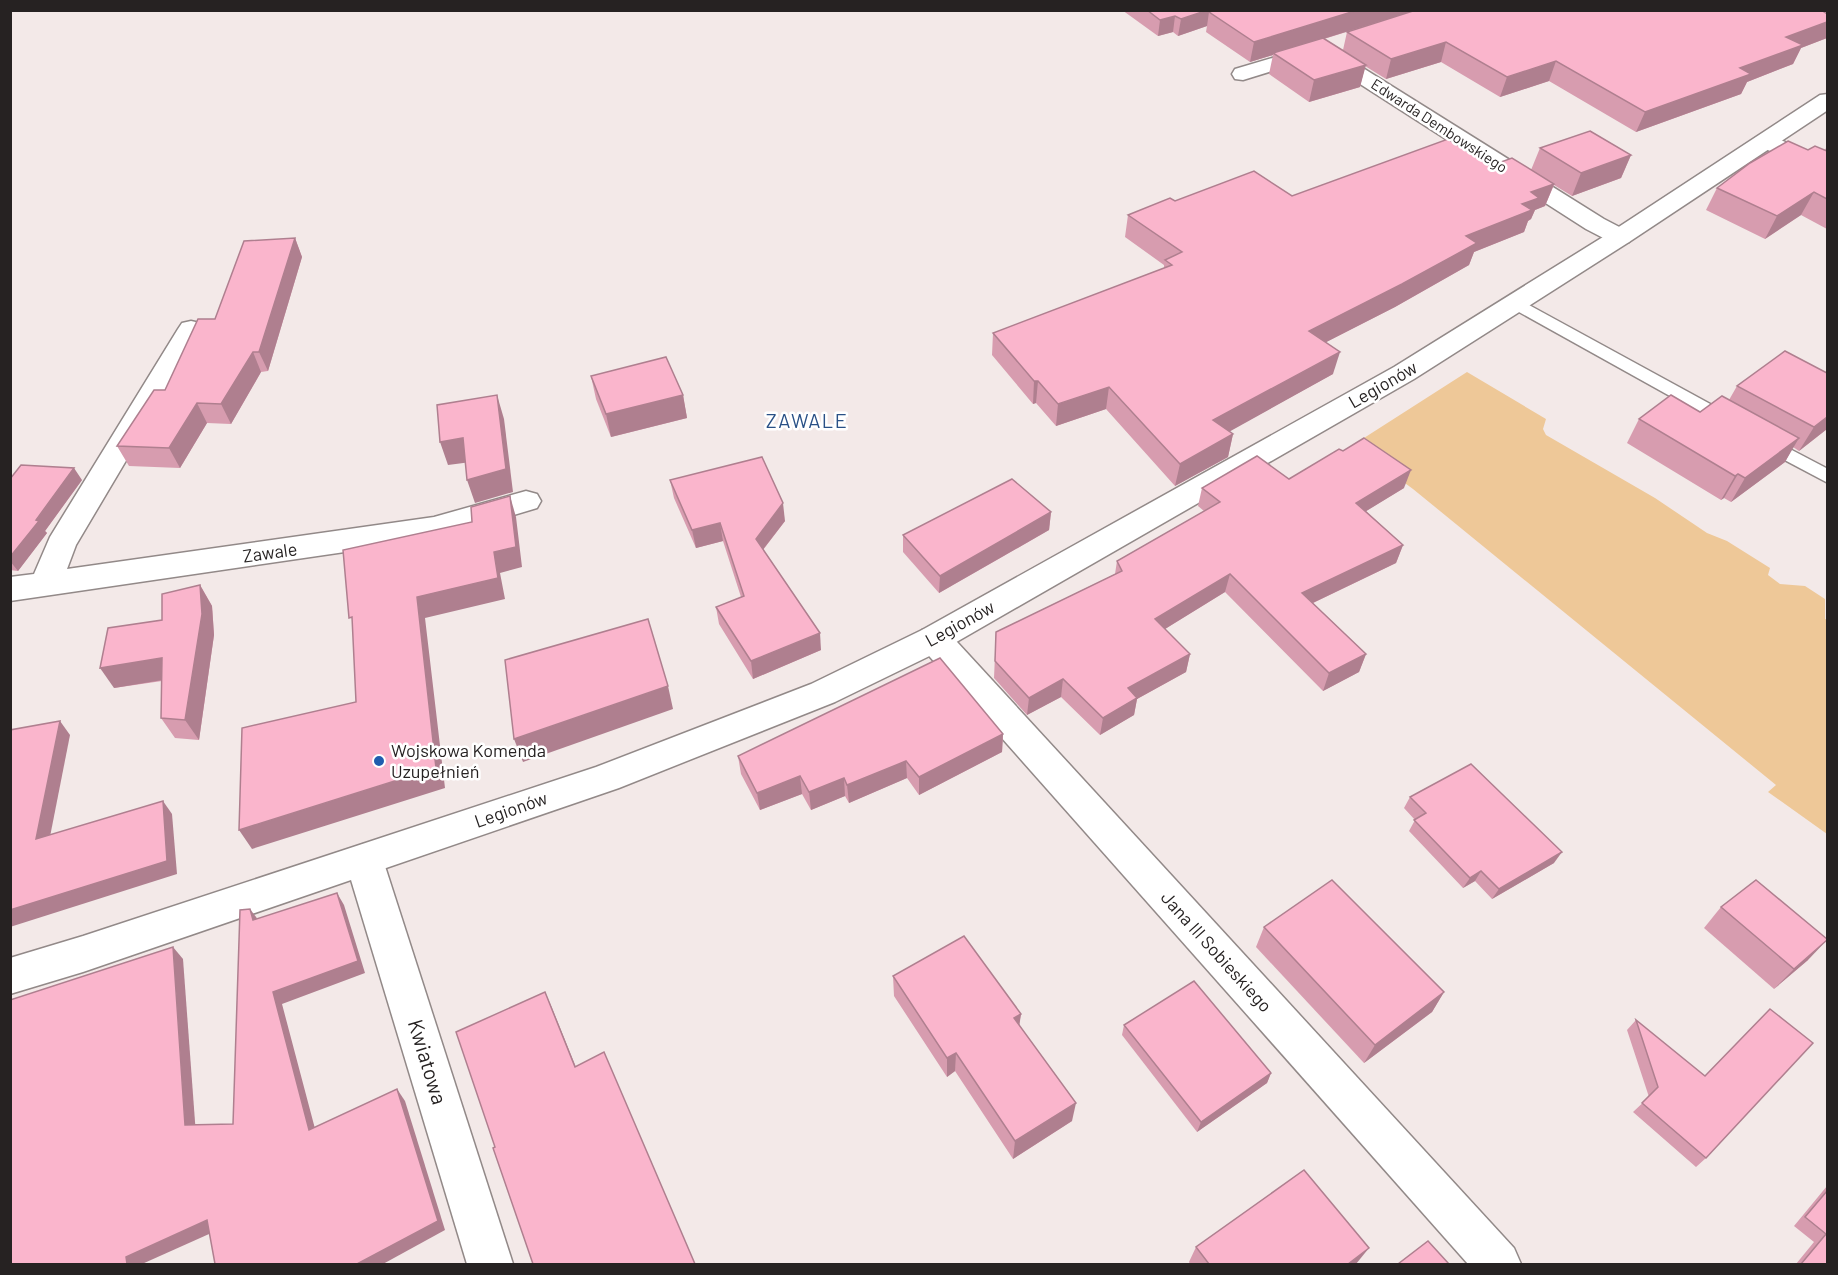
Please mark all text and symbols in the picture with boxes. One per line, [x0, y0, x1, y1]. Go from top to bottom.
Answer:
street label: Edwarda Dembowskiego [1368, 74, 1511, 176]
street label: Legionów [1344, 356, 1421, 413]
district label: ZAWALE [766, 408, 848, 432]
street label: Zawale [241, 537, 298, 567]
street label: Legionów [921, 595, 998, 651]
place label: Wojskowa Komenda Uzupełnień [391, 739, 546, 782]
marker: Wojskowa Komenda Uzupełnień [372, 754, 386, 768]
street label: Legionów [471, 786, 550, 832]
street label: Jana III Sobieskiego [1157, 886, 1277, 1016]
street label: Kwiatowa [404, 1016, 453, 1107]

